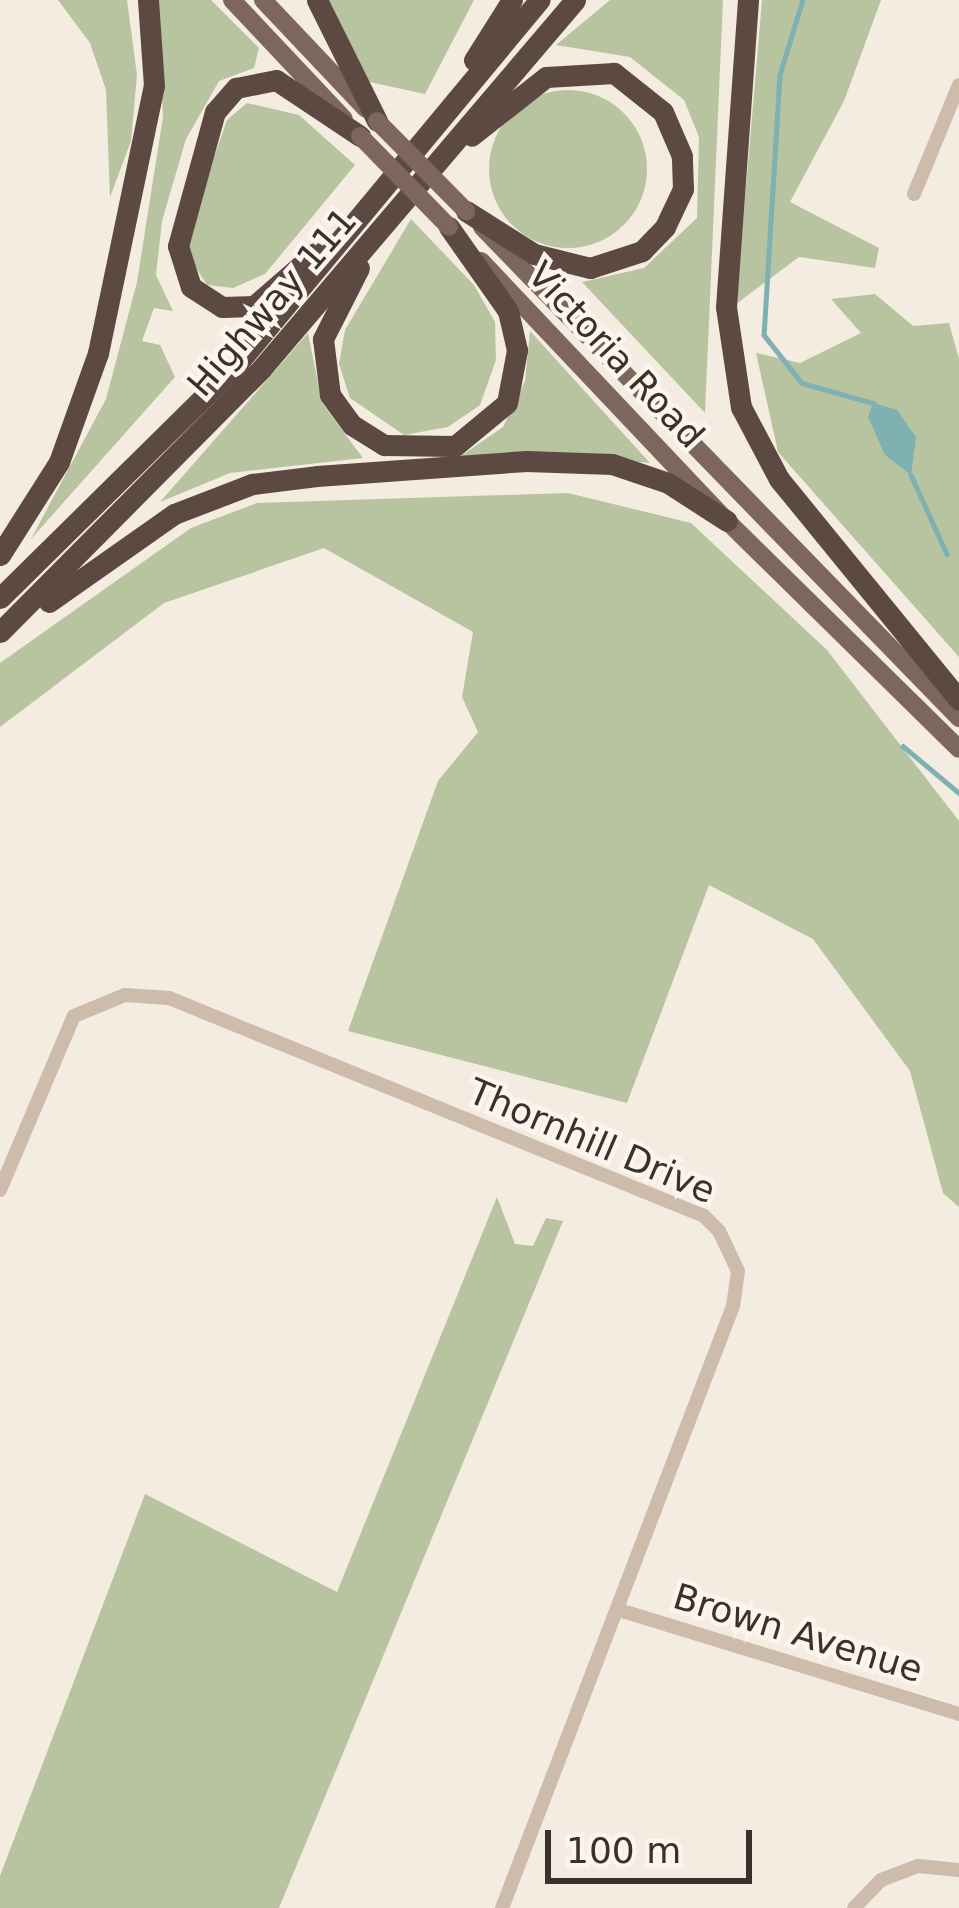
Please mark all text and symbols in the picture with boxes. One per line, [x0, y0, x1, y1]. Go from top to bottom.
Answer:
street label: Highway 111 [178, 199, 366, 405]
street label: Victoria Road [519, 253, 713, 457]
street label: Thornhill Drive [462, 1070, 722, 1212]
street label: Brown Avenue [668, 1575, 928, 1691]
scale bar [551, 1806, 758, 1880]
text: 100 m [566, 1830, 681, 1871]

